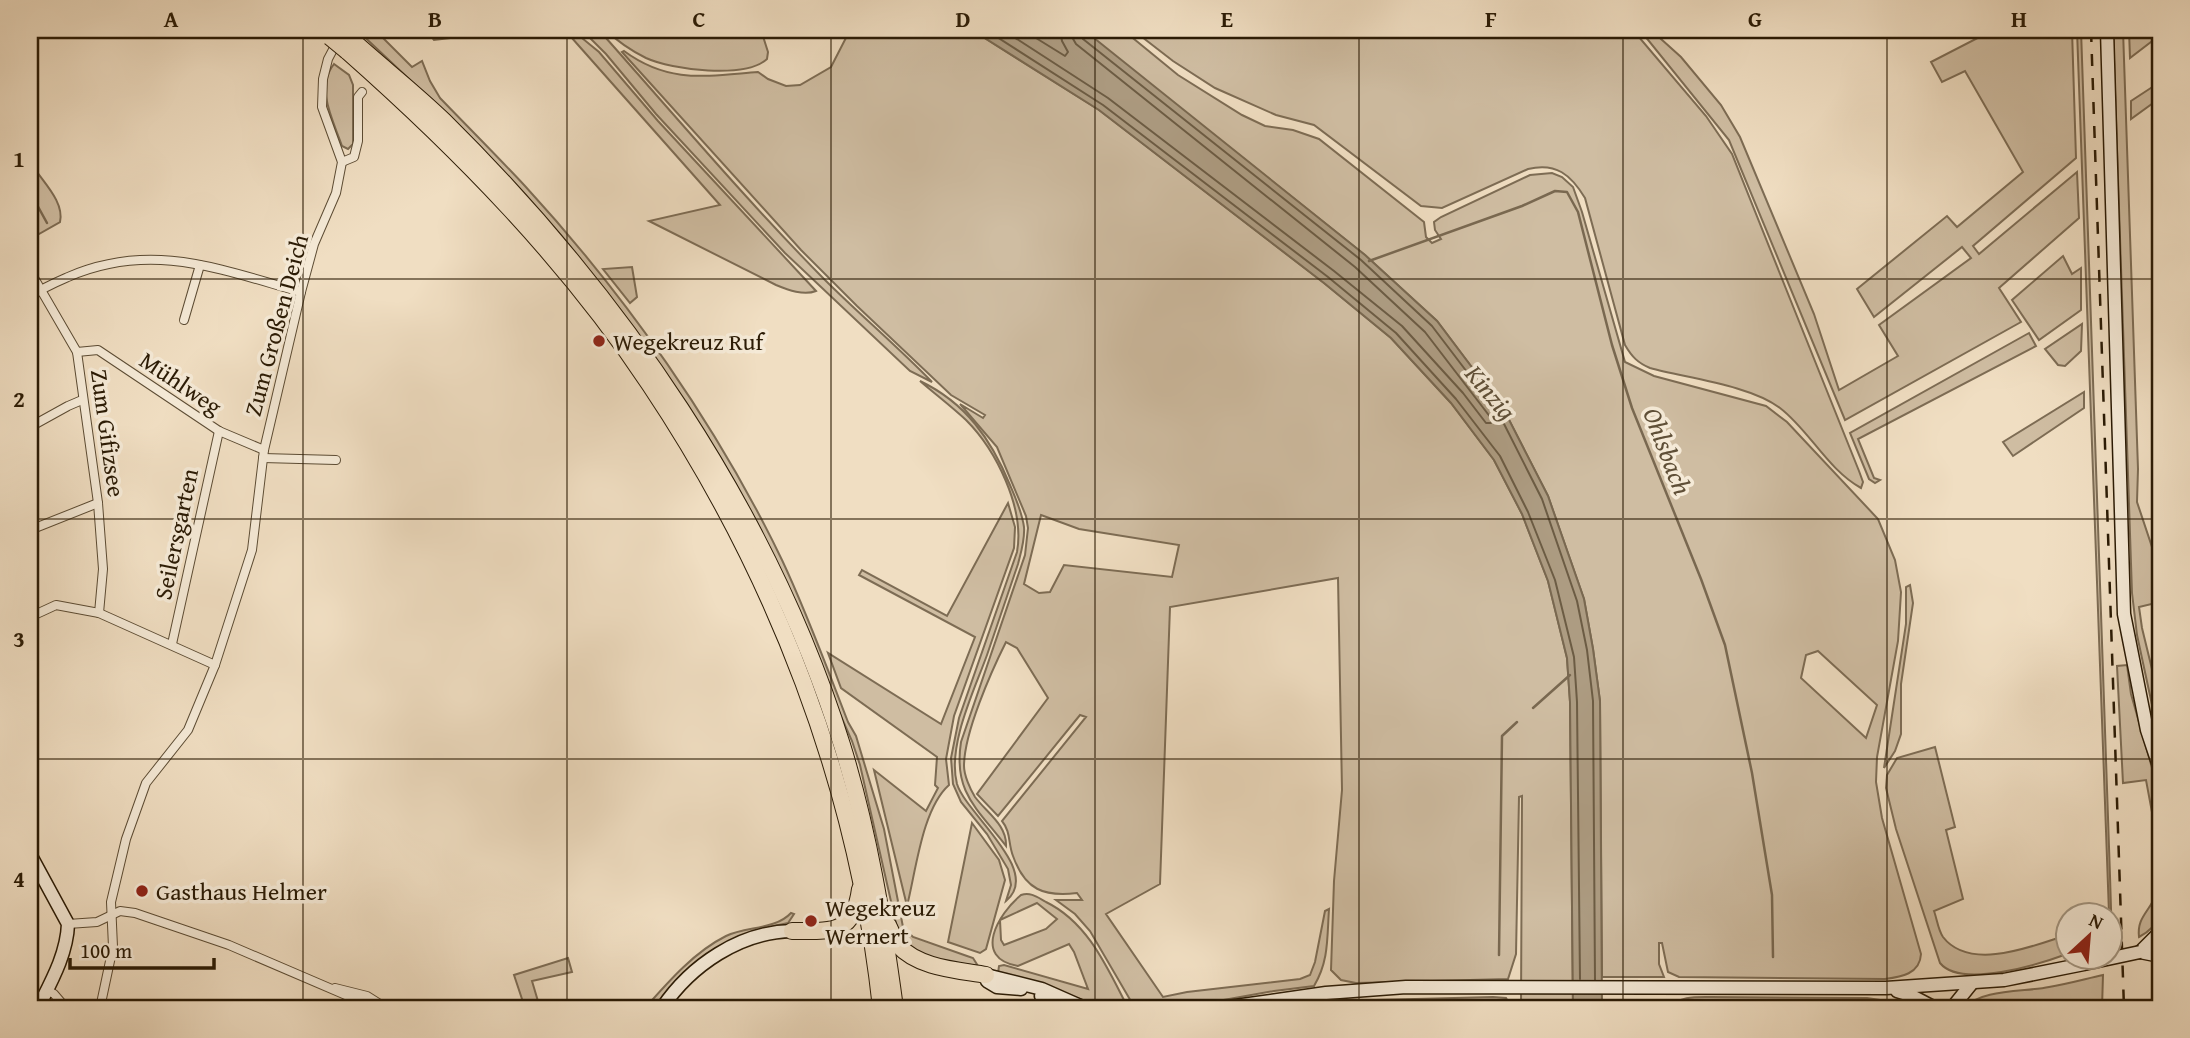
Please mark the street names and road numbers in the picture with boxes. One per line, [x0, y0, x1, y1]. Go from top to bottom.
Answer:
street label: Zum Großen Deich [235, 230, 317, 420]
street label: Mühlweg [133, 343, 229, 423]
street label: Zum Gifizsee [82, 367, 134, 499]
street label: Seilersgarten [145, 465, 207, 603]

